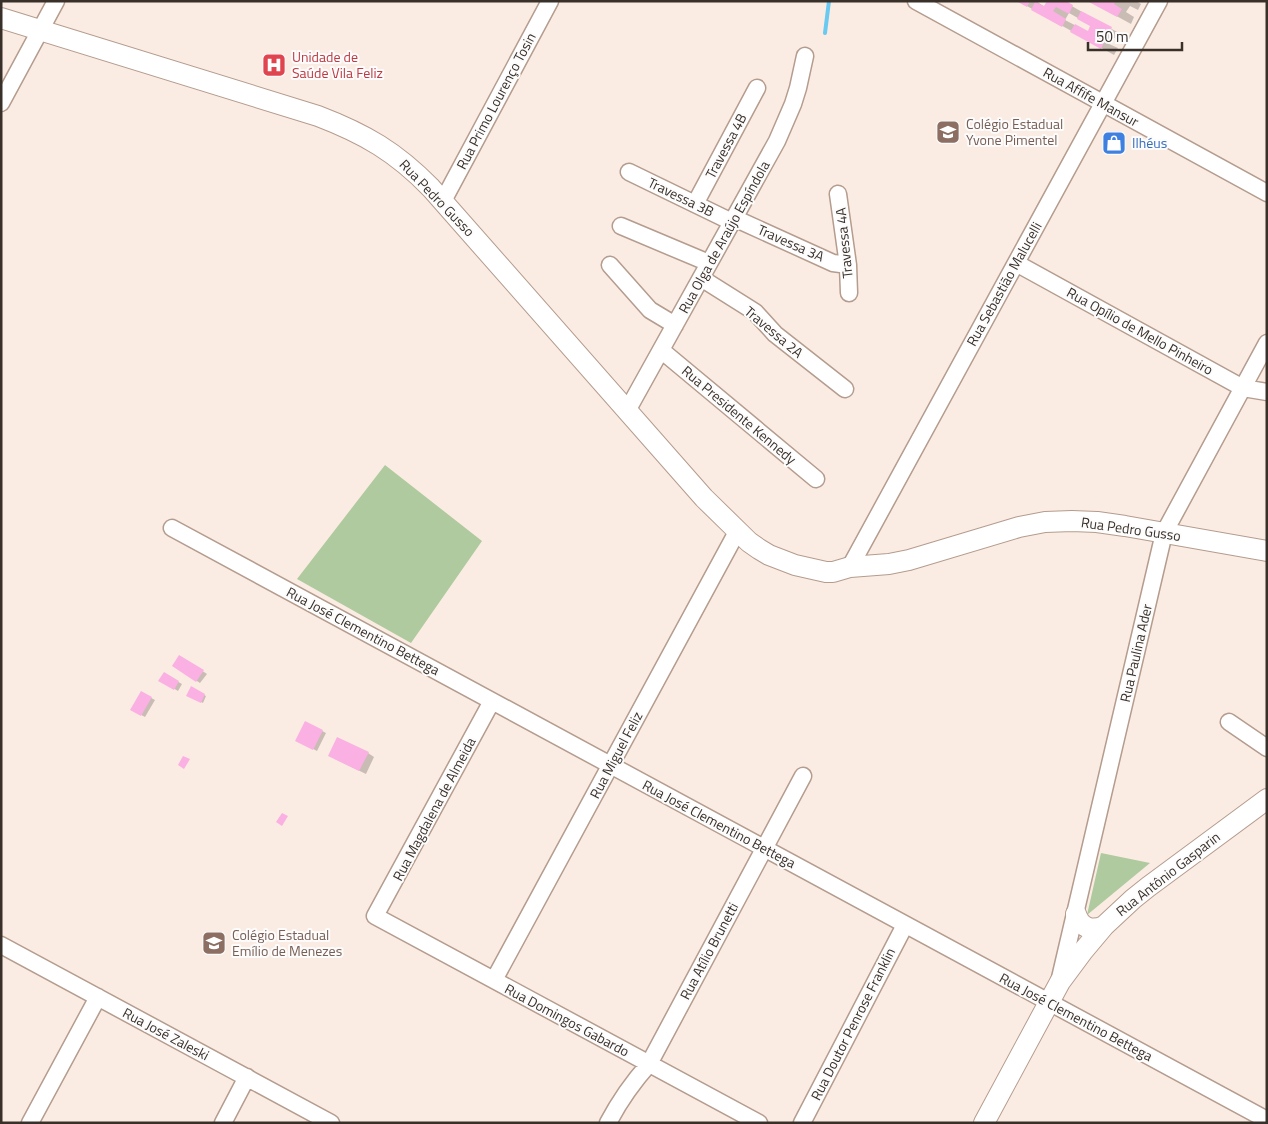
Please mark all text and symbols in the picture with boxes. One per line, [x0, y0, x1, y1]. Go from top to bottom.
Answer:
scale bar [1088, 20, 1182, 52]
text: 50 m [1096, 25, 1129, 48]
street label: Rua Primo Lourenço Tosin [451, 29, 541, 173]
place label: Unidade de Saúde Vila Feliz [292, 46, 383, 83]
hospital icon: Unidade de Saúde Vila Feliz [261, 52, 287, 78]
street label: Rua Affife Mansur [1040, 62, 1143, 132]
street label: Travessa 4B [700, 109, 752, 182]
place label: Colégio Estadual Yvone Pimentel [966, 113, 1063, 150]
school or university icon: Colégio Estadual Yvone Pimentel [935, 119, 961, 145]
shop icon: Ilhéus [1101, 130, 1127, 156]
place label: Ilhéus [1132, 132, 1167, 153]
street label: Rua Pedro Gusso [395, 154, 480, 241]
street label: Rua Olga de Araújo Espíndola [673, 157, 774, 317]
street label: Travessa 3B [645, 172, 718, 222]
street label: Travessa 4A [829, 206, 858, 279]
street label: Rua Sebastião Malucelli [961, 218, 1046, 350]
street label: Travessa 3A [755, 219, 828, 267]
street label: Rua Opílio de Mello Pinheiro [1063, 281, 1217, 380]
street label: Travessa 2A [740, 301, 809, 363]
street label: Rua Presidente Kennedy [677, 360, 801, 469]
street label: Rua Pedro Gusso [1080, 511, 1182, 546]
street label: Rua José Clementino Bettega [283, 581, 444, 680]
street label: Rua Paulina Ader [1114, 602, 1157, 704]
street label: Rua Miguel Feliz [584, 708, 647, 802]
street label: Rua Magdalena de Almeida [387, 733, 480, 884]
street label: Rua José Clementino Bettega [639, 774, 800, 873]
street label: Rua Antônio Gasparin [1111, 826, 1224, 921]
street label: Rua Atílio Brunetti [674, 898, 743, 1003]
place label: Colégio Estadual Emílio de Menezes [232, 924, 342, 961]
school or university icon: Colégio Estadual Emílio de Menezes [201, 930, 227, 956]
street label: Rua Doutor Penrose Franklin [805, 944, 900, 1104]
street label: Rua José Clementino Bettega [996, 967, 1157, 1066]
street label: Rua Domingos Gabardo [501, 978, 633, 1061]
street label: Rua José Zaleski [119, 1002, 213, 1065]

